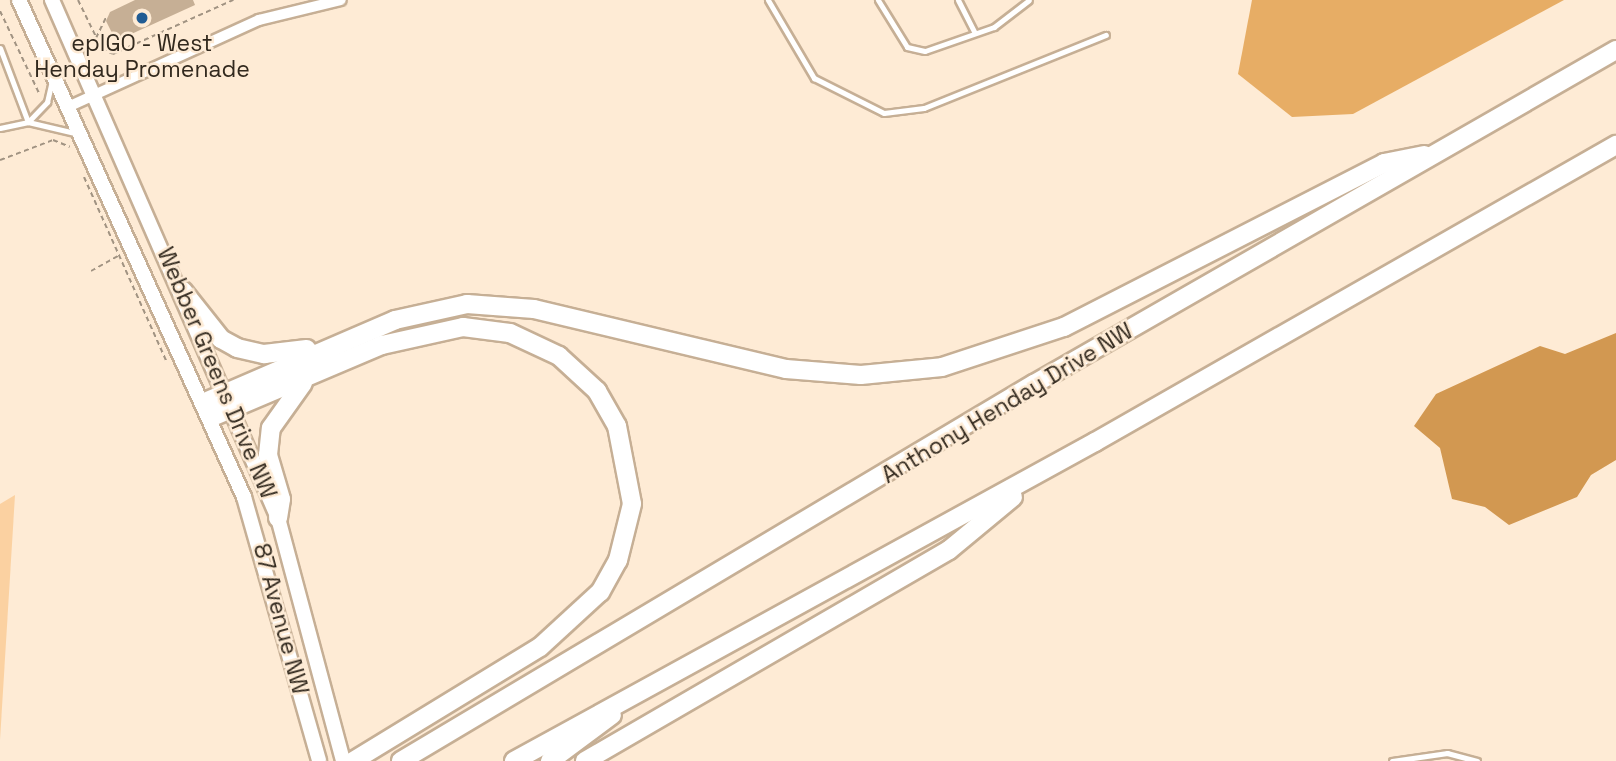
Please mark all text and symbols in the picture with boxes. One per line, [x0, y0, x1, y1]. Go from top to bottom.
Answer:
marker: eplGO - West Henday Promenade [134, 10, 150, 26]
place label: eplGO - West Henday Promenade [34, 29, 250, 83]
street label: Webber Greens Drive NW [151, 243, 283, 503]
street label: Anthony Henday Drive NW [876, 317, 1138, 489]
street label: 87 Avenue NW [248, 540, 314, 698]

